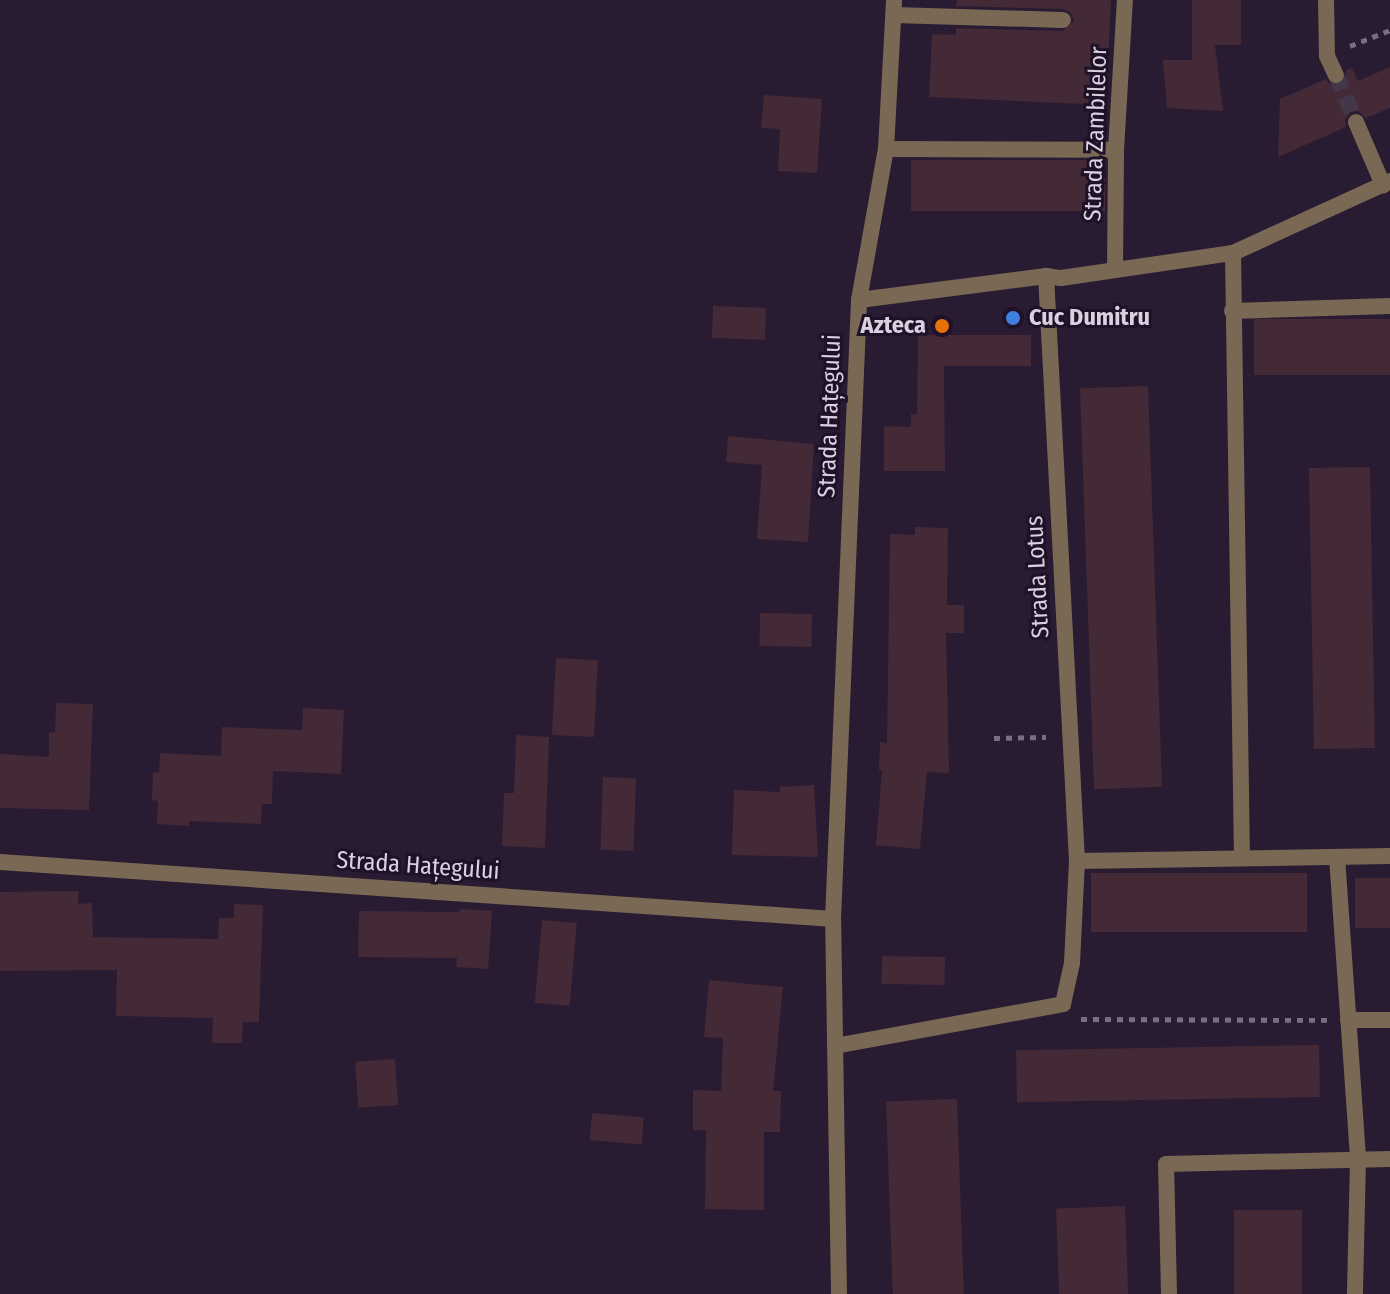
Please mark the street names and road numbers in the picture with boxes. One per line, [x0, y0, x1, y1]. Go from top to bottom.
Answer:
street label: Strada Zambilelor [1079, 46, 1113, 222]
street label: Strada Hațegului [813, 334, 847, 498]
street label: Strada Lotus [1020, 515, 1056, 639]
street label: Strada Hațegului [335, 846, 501, 886]

